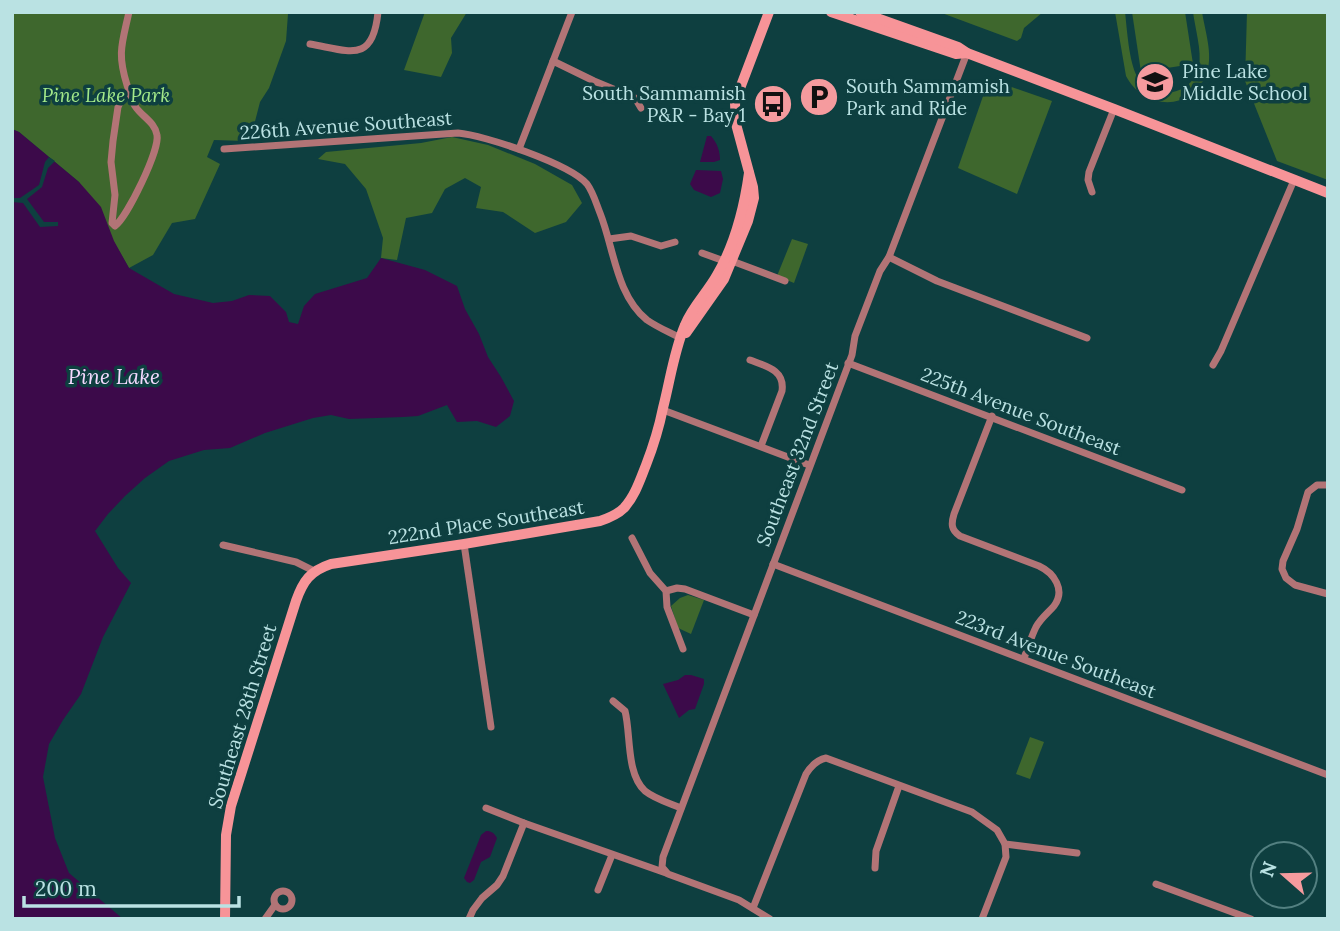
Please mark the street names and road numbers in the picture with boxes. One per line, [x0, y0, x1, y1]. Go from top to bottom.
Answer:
street label: 226th Avenue Southeast [239, 106, 454, 144]
street label: Southeast 32nd Street [751, 358, 844, 550]
street label: 225th Avenue Southeast [918, 362, 1125, 460]
street label: 222nd Place Southeast [386, 495, 586, 549]
street label: 223rd Avenue Southeast [952, 605, 1160, 704]
street label: Southeast 28th Street [203, 620, 282, 811]

